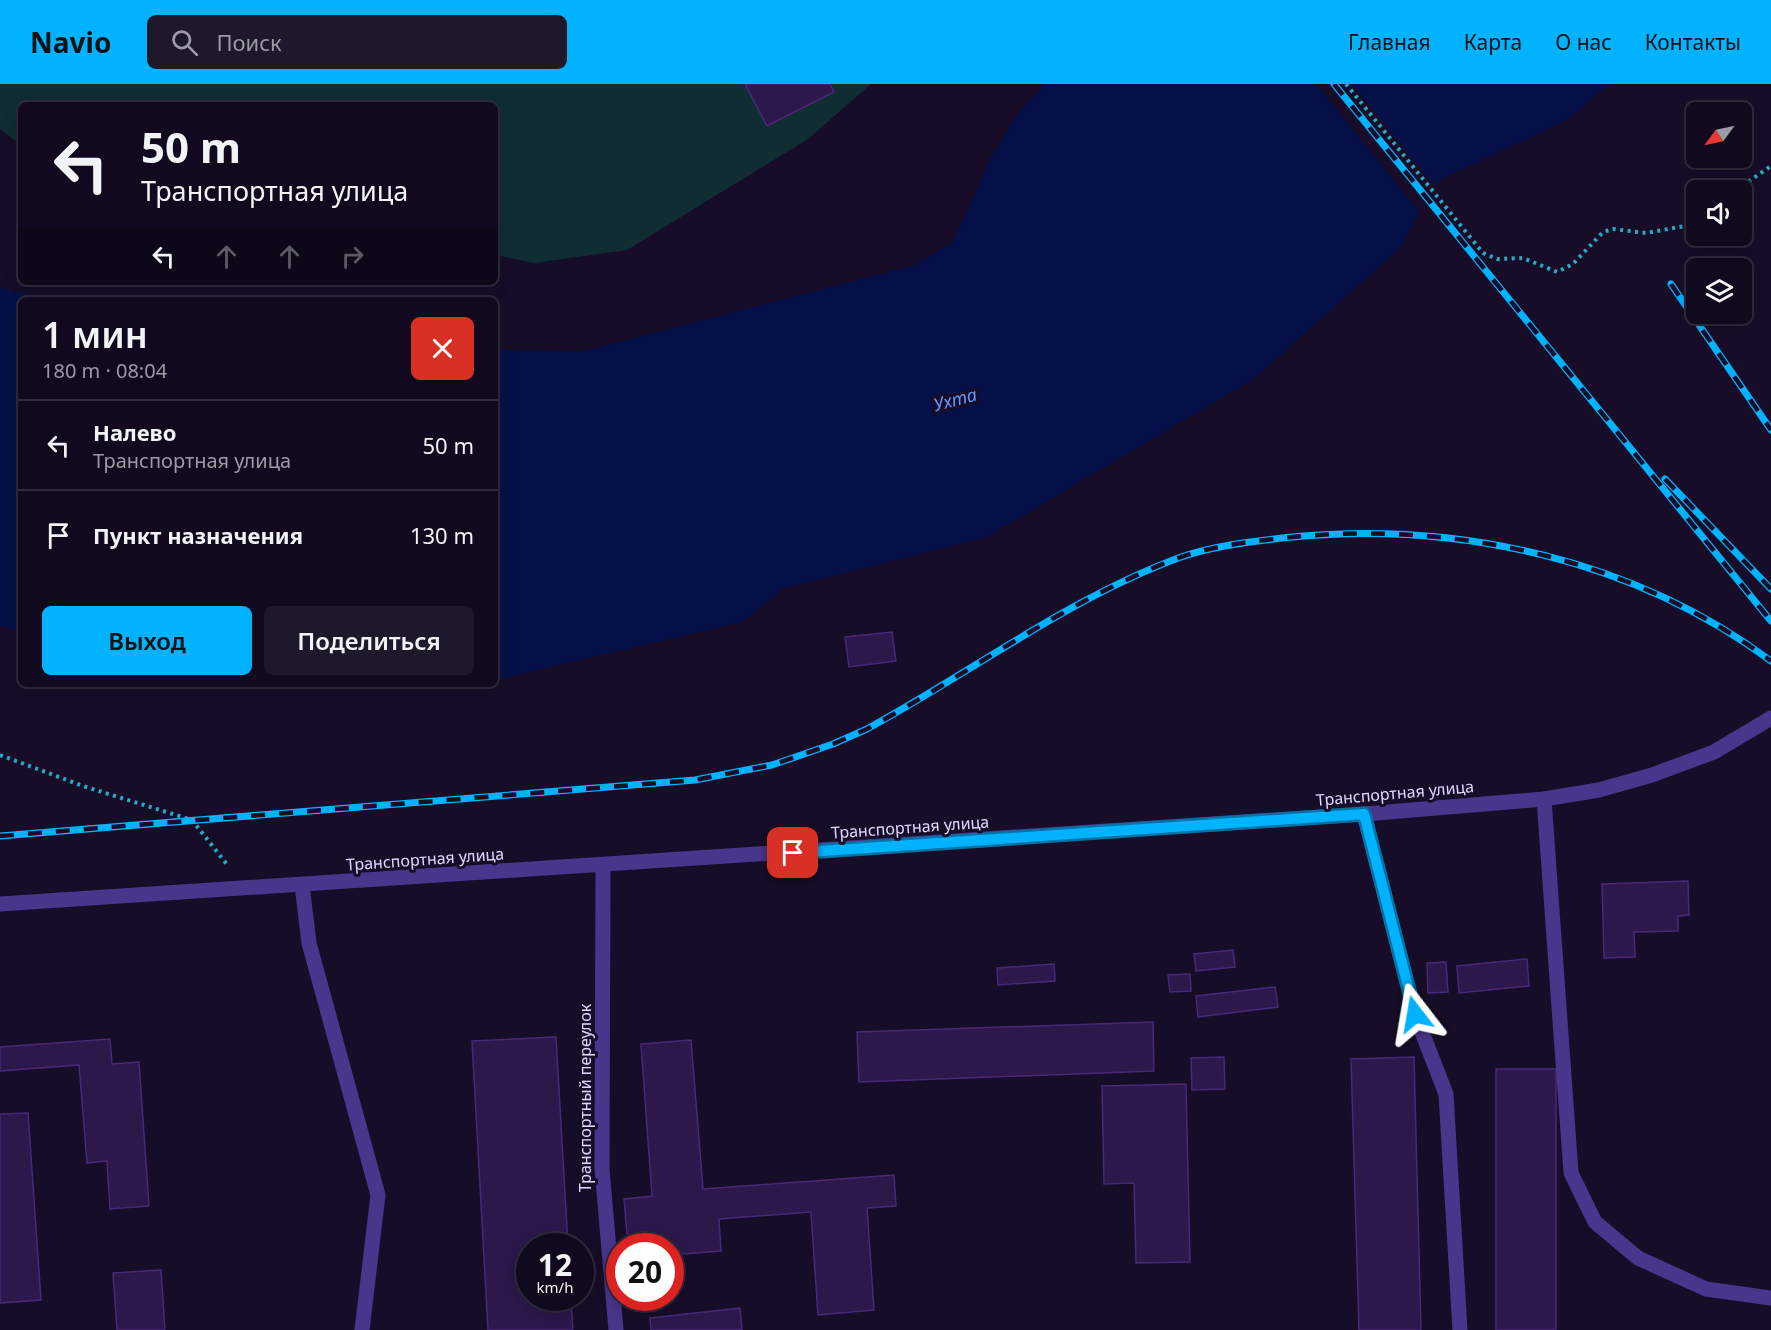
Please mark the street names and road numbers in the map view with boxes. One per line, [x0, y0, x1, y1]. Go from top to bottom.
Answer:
street label: Транспортная улица [1315, 775, 1475, 811]
street label: Транспортная улица [830, 811, 990, 843]
street label: Транспортная улица [345, 843, 505, 875]
street label: Транспортный переулок [574, 1003, 596, 1192]

